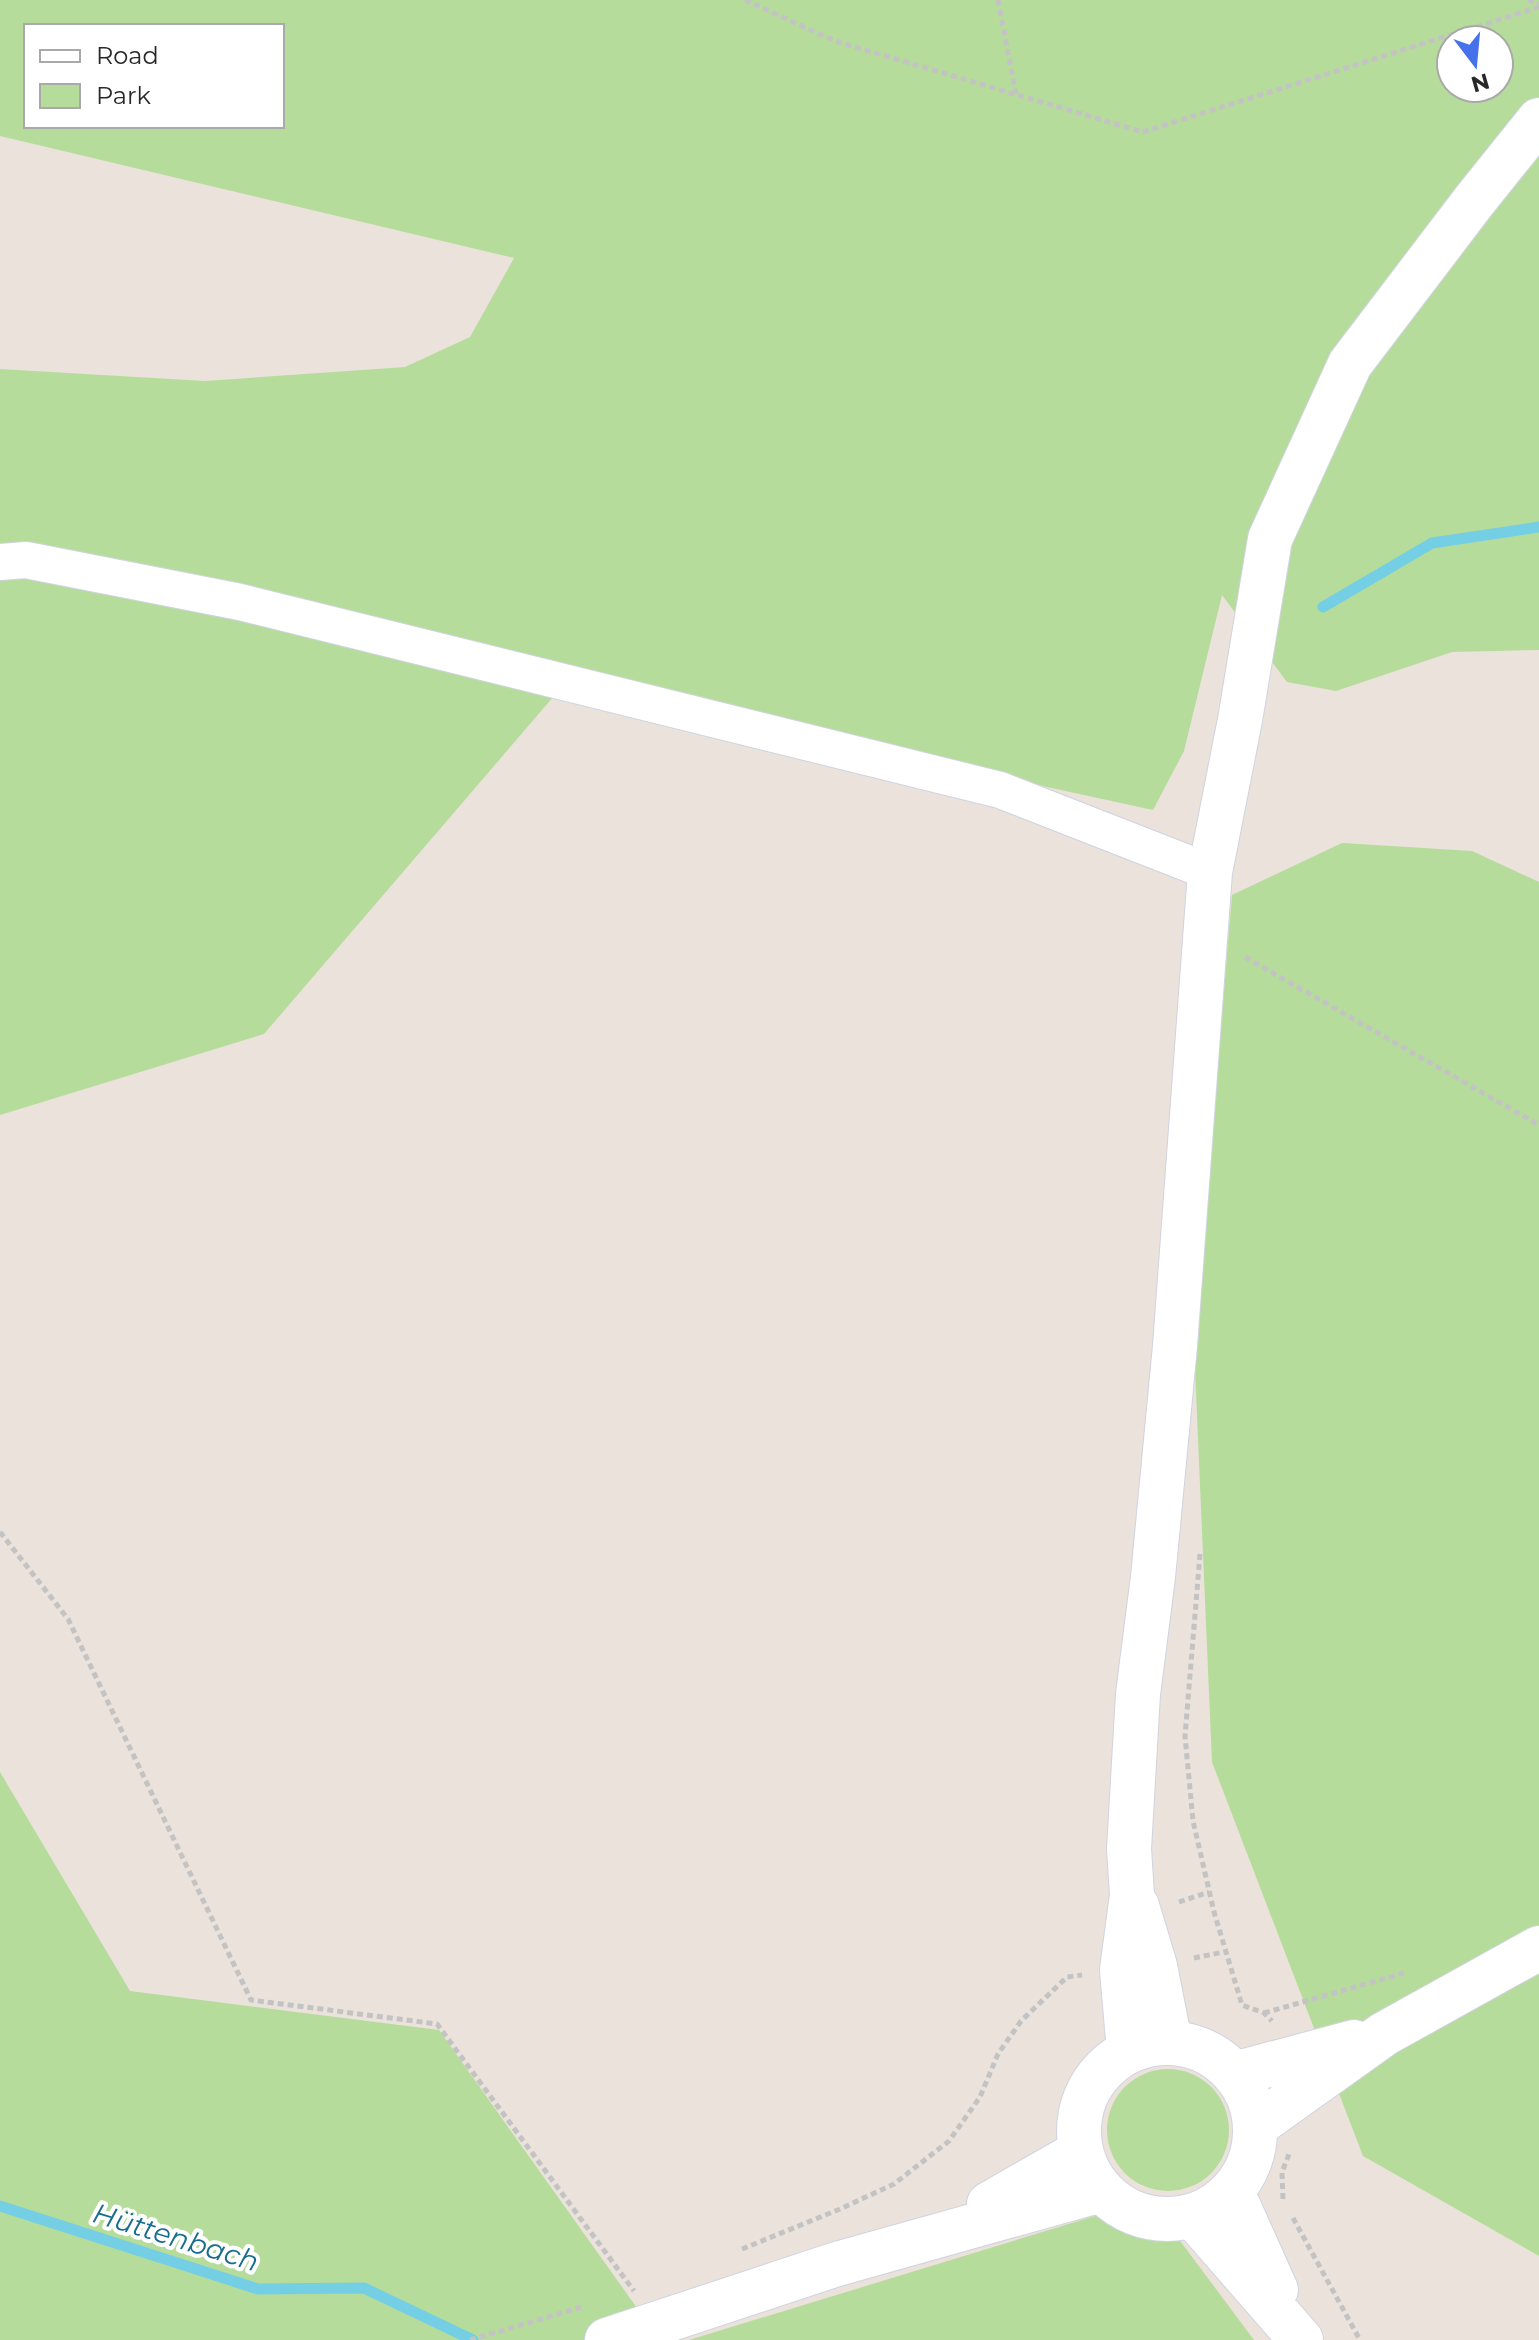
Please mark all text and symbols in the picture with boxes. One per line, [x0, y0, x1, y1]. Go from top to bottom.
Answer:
legend [24, 24, 284, 128]
north arrow [1435, 24, 1515, 104]
text: Road [96, 41, 159, 70]
text: N [1468, 67, 1493, 98]
text: Park [96, 81, 151, 110]
water label: Hüttenbach [89, 2196, 263, 2278]

